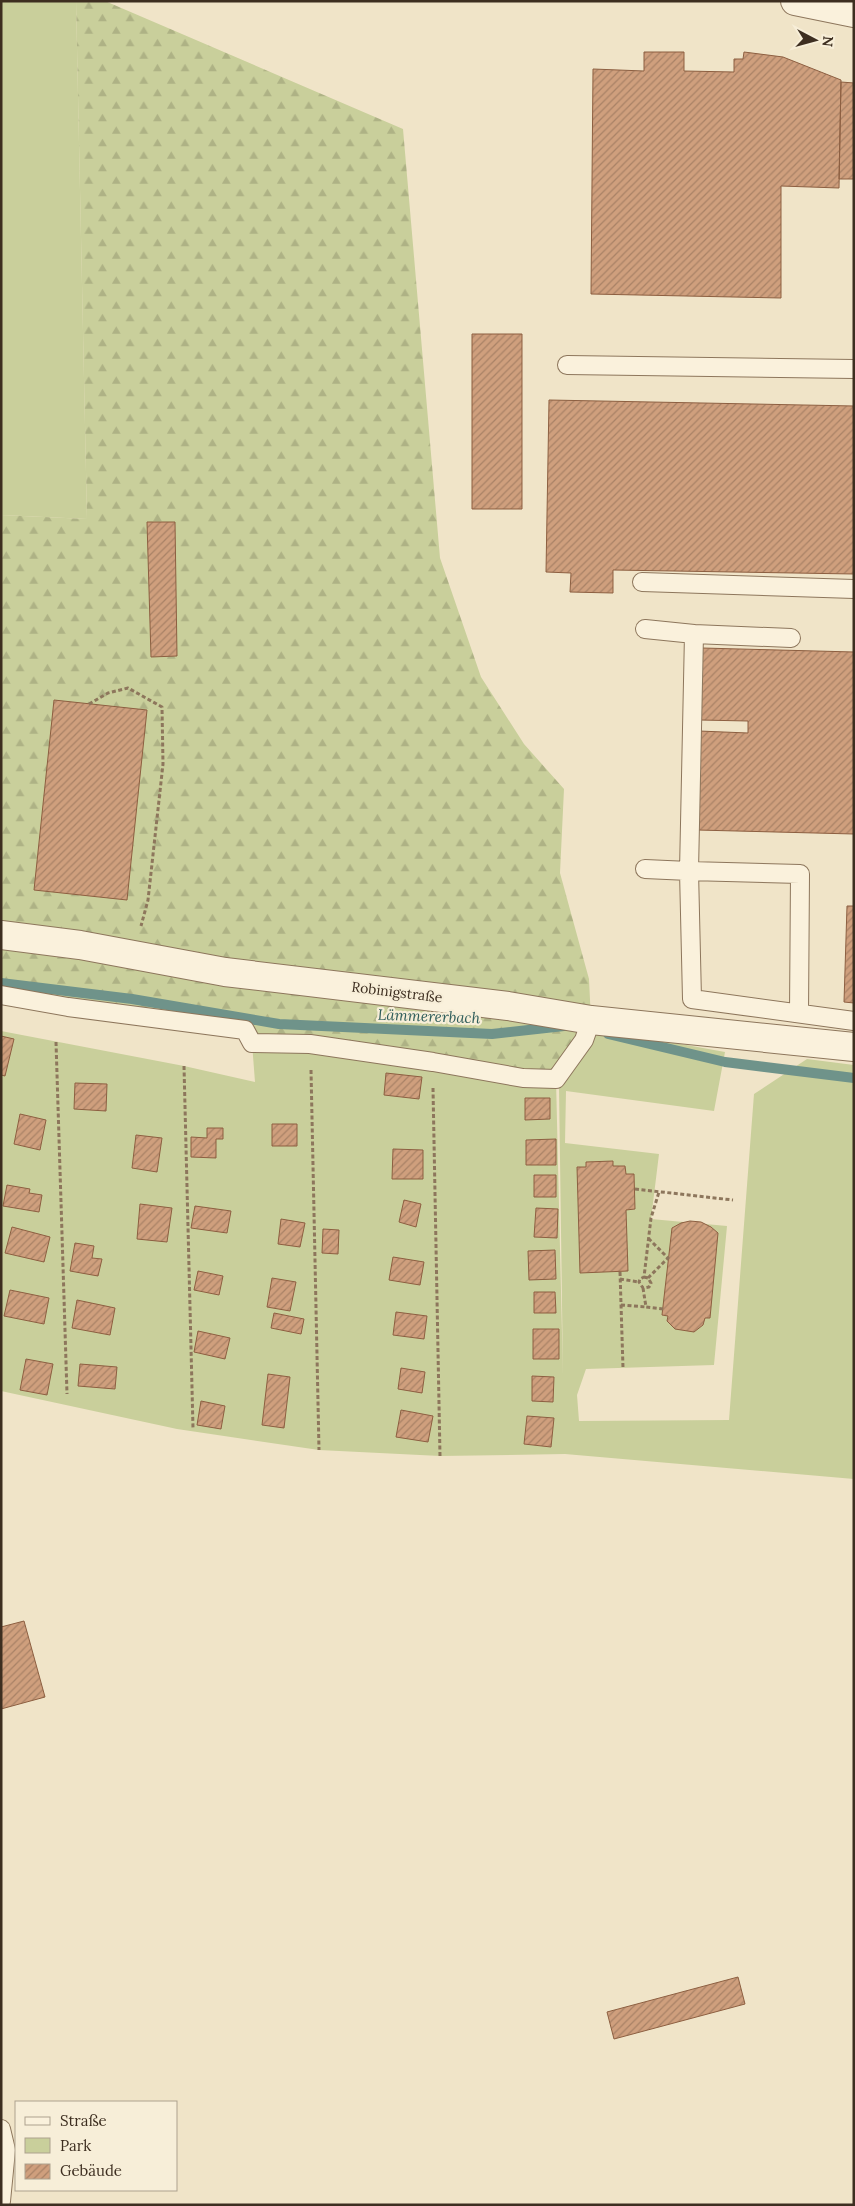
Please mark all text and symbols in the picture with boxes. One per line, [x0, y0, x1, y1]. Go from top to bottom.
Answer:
north arrow [790, 15, 840, 65]
text: N [818, 35, 837, 48]
street label: Robinigstraße [351, 978, 444, 1007]
water label: Lämmererbach [377, 1005, 481, 1027]
legend [15, 2101, 178, 2191]
text: Straße [60, 2111, 107, 2130]
text: Park [60, 2136, 91, 2155]
text: Gebäude [60, 2161, 122, 2180]

